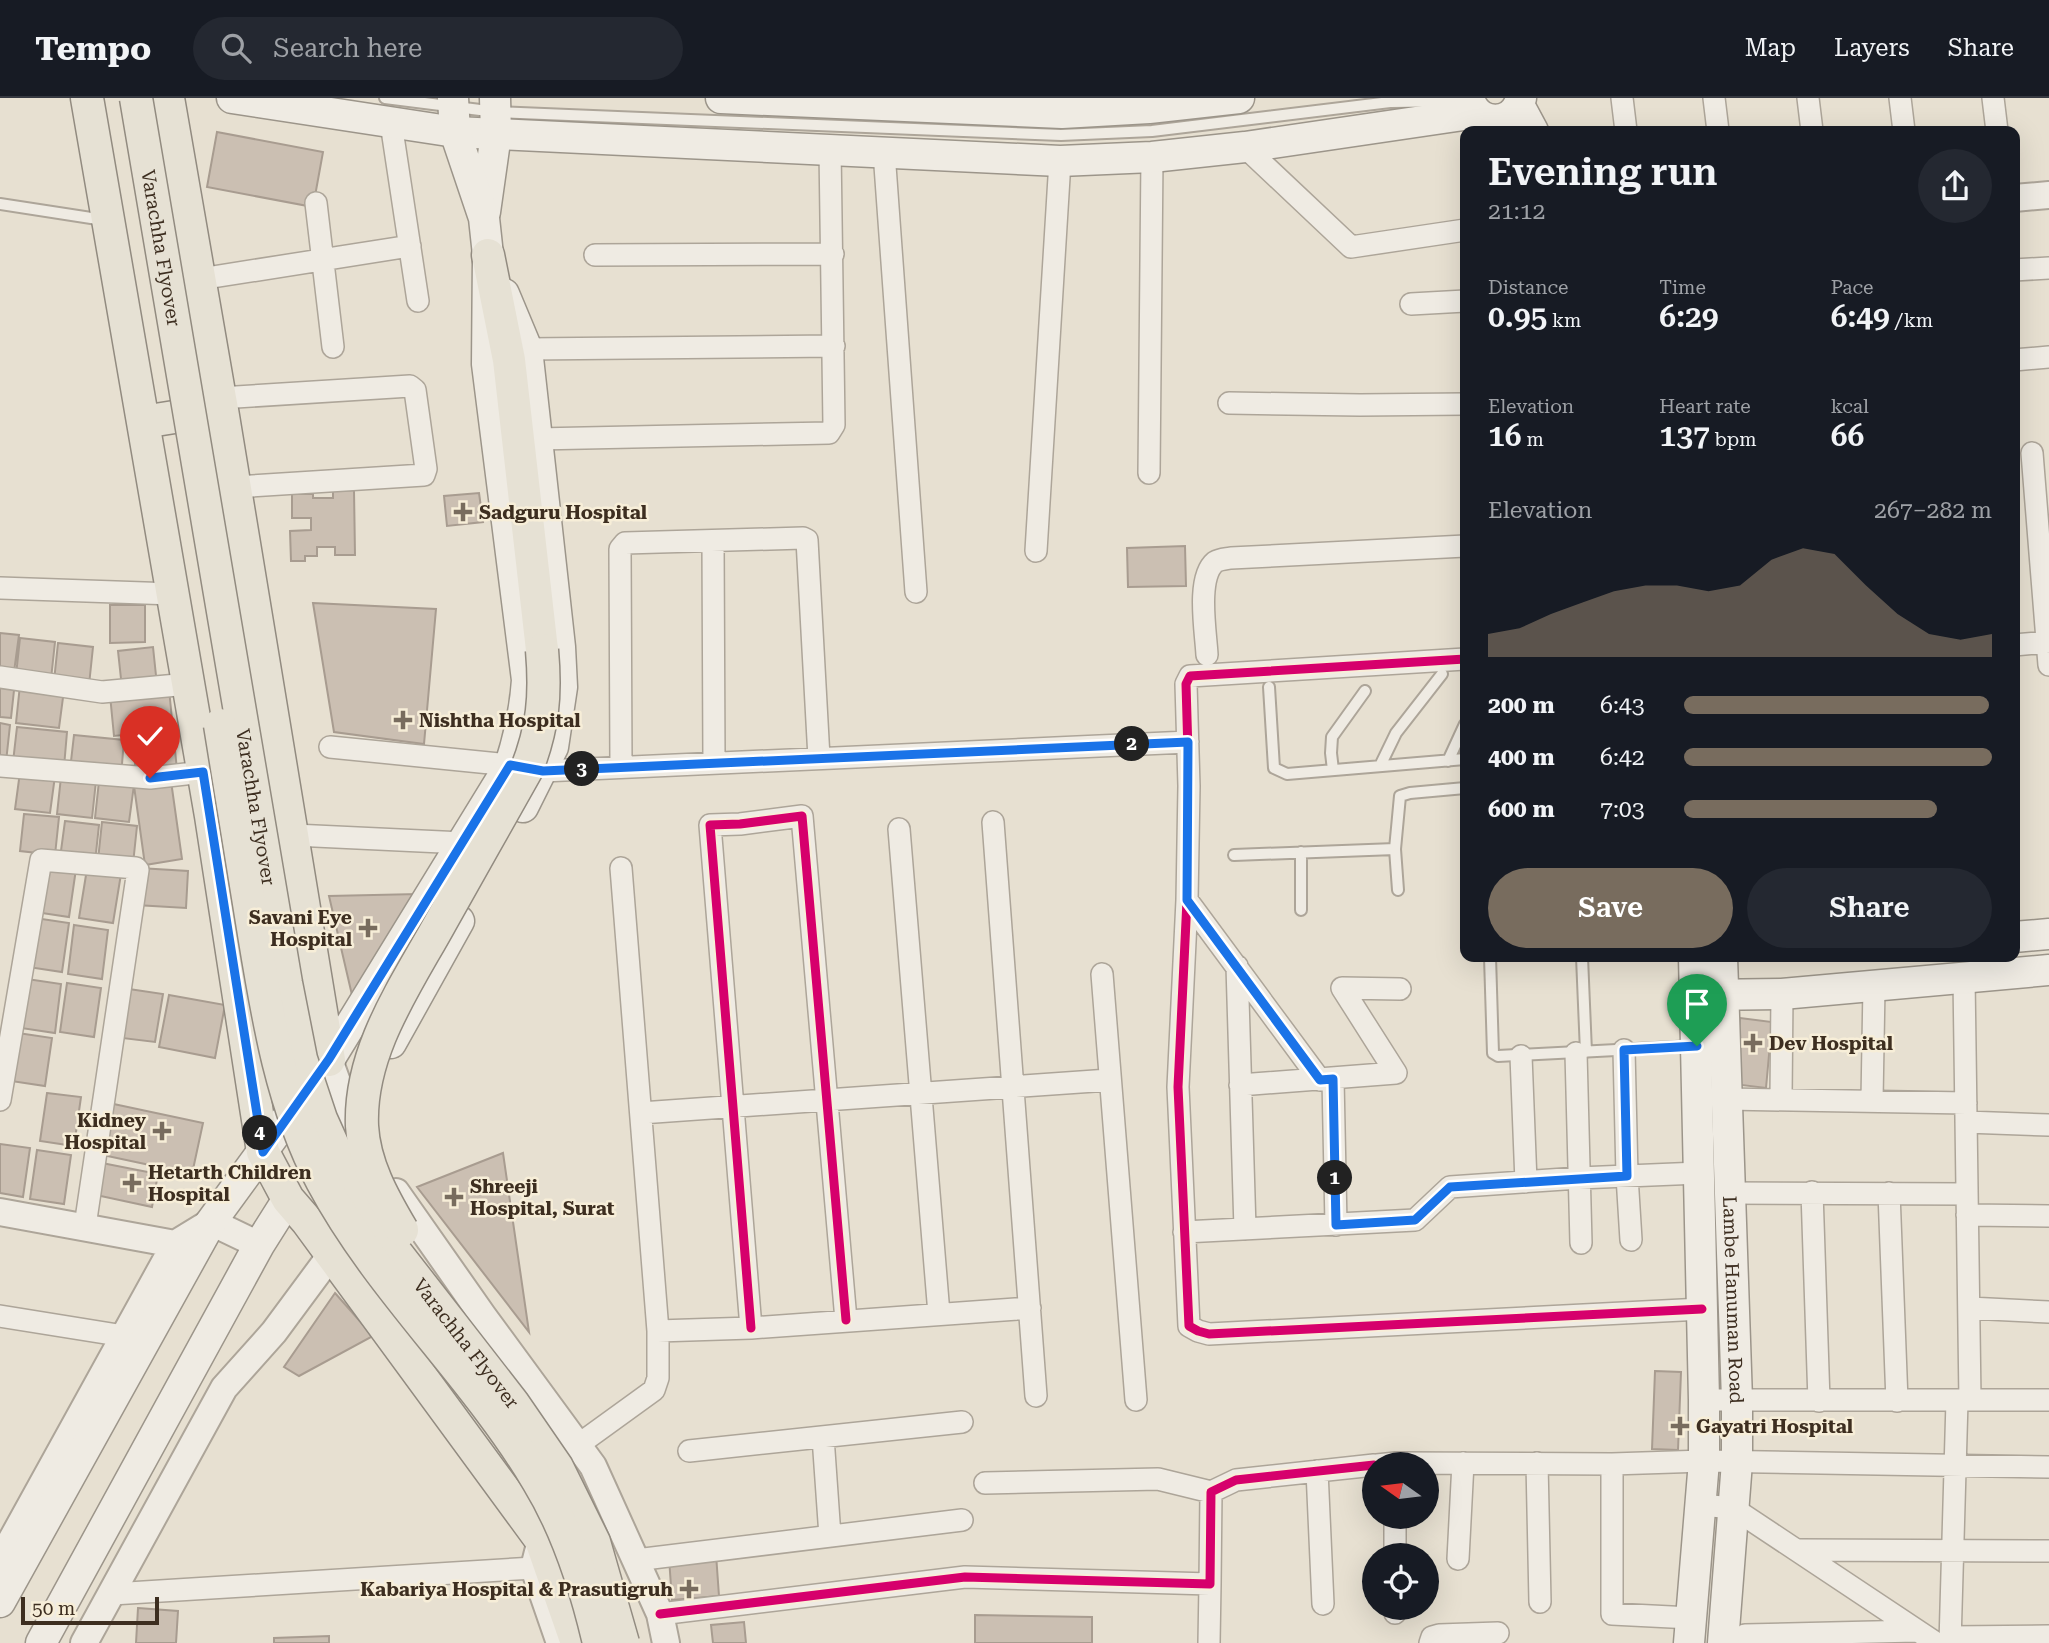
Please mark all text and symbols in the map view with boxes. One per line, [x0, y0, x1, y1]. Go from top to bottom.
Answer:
search box [193, 17, 683, 80]
text: Tempo [35, 29, 151, 68]
icon: search [217, 29, 255, 67]
text: Search here [273, 33, 422, 63]
text: Map [1745, 34, 1796, 62]
text: Layers [1834, 34, 1910, 62]
text: Share [1948, 34, 2014, 62]
button: share [1918, 149, 1992, 223]
text: Evening run [1488, 150, 1717, 194]
street label: Varachha Flyover [136, 168, 186, 328]
text: 21:12 [1488, 198, 1545, 225]
text: Distance [1488, 276, 1568, 299]
text: Time [1659, 276, 1706, 299]
text: Pace [1831, 276, 1874, 299]
text: 0.95 [1488, 299, 1547, 334]
text: 6:29 [1659, 299, 1719, 334]
text: 6:49 [1831, 299, 1890, 334]
text: km [1547, 309, 1581, 332]
text: /km [1890, 309, 1933, 332]
text: Elevation [1488, 395, 1574, 418]
text: Heart rate [1659, 395, 1751, 418]
text: kcal [1831, 395, 1869, 418]
text: 16 [1488, 418, 1522, 453]
text: 137 [1659, 418, 1710, 453]
text: 66 [1831, 418, 1864, 453]
text: m [1522, 428, 1544, 451]
text: bpm [1710, 428, 1757, 451]
text: Elevation [1488, 497, 1592, 524]
text: 267–282 m [1874, 497, 1992, 524]
place label: Sadguru Hospital [479, 501, 647, 524]
marker: Sadguru Hospital [453, 502, 473, 522]
text: 200 m [1488, 692, 1555, 719]
text: 6:43 [1600, 692, 1645, 719]
pin [120, 706, 180, 778]
place label: Nishtha Hospital [419, 709, 581, 732]
marker: Nishtha Hospital [393, 710, 413, 730]
icon: check [131, 717, 169, 755]
pin: 2 [1114, 726, 1150, 762]
street label: Varachha Flyover [231, 727, 280, 887]
text: 2 [1126, 732, 1137, 755]
text: 400 m [1488, 744, 1555, 771]
text: 6:42 [1600, 744, 1645, 771]
pin: 3 [564, 752, 600, 786]
text: 3 [576, 757, 587, 780]
text: 600 m [1488, 796, 1555, 823]
text: 7:03 [1600, 796, 1645, 823]
button: Save [1488, 868, 1733, 948]
button: Share [1747, 868, 1992, 948]
place label: Savani Eye Hospital [249, 906, 352, 951]
marker: Savani Eye Hospital [358, 918, 378, 938]
pin [1667, 974, 1727, 1046]
icon: arrive [1678, 985, 1716, 1023]
place label: Dev Hospital [1769, 1032, 1893, 1055]
marker: Dev Hospital [1743, 1033, 1763, 1053]
place label: Kidney Hospital [64, 1109, 147, 1154]
pin: 4 [243, 1116, 278, 1150]
marker: Kidney Hospital [152, 1121, 172, 1141]
text: 4 [254, 1121, 265, 1144]
pin: 1 [1318, 1160, 1352, 1196]
place label: Hetarth Children Hospital [148, 1161, 312, 1206]
text: 1 [1329, 1166, 1340, 1189]
marker: Hetarth Children Hospital [122, 1173, 142, 1193]
place label: Shreeji Hospital, Surat [470, 1175, 615, 1220]
marker: Shreeji Hospital, Surat [444, 1187, 464, 1207]
street label: Lambe Hanuman Road [1718, 1195, 1748, 1404]
street label: Varachha Flyover [408, 1274, 524, 1413]
place label: Gayatri Hospital [1696, 1415, 1853, 1438]
marker: Gayatri Hospital [1670, 1416, 1690, 1436]
north arrow [1362, 1452, 1438, 1530]
map controls [1362, 1452, 1439, 1620]
button: locate [1362, 1543, 1439, 1620]
place label: Kabariya Hospital & Prasutigruh [360, 1578, 673, 1601]
marker: Kabariya Hospital & Prasutigruh [679, 1579, 699, 1599]
scale bar [21, 1594, 159, 1626]
text: 50 m [32, 1597, 75, 1620]

